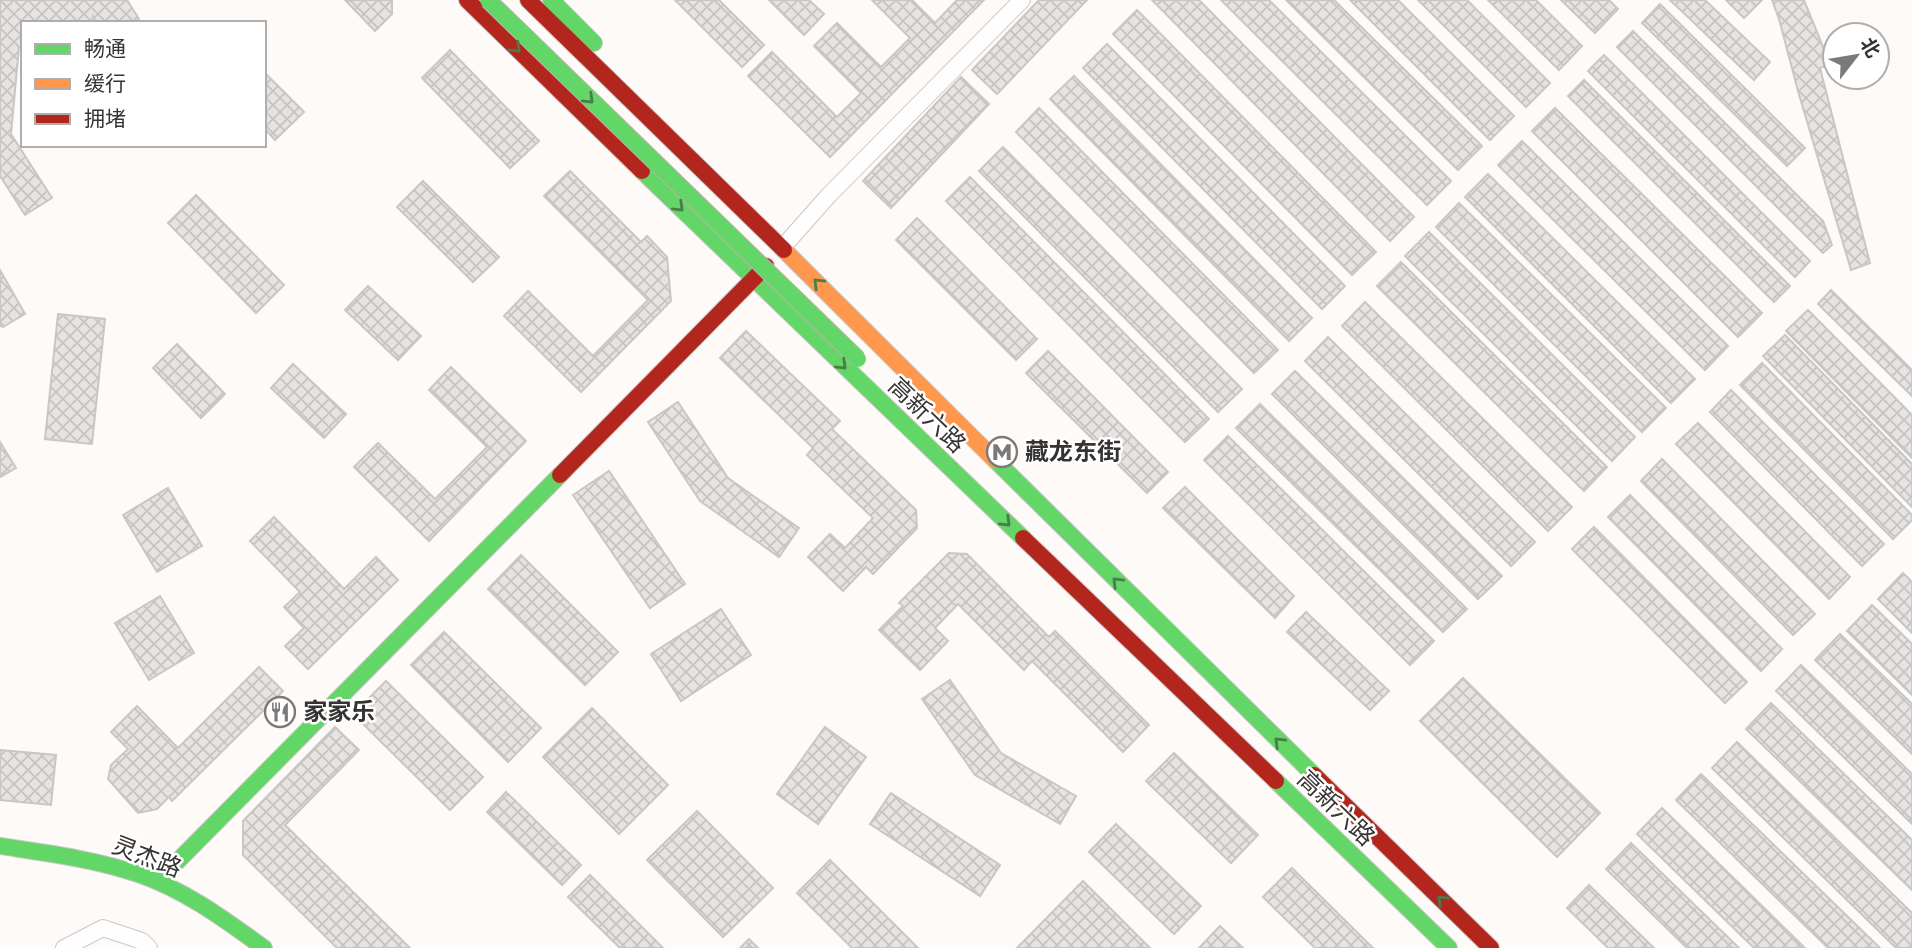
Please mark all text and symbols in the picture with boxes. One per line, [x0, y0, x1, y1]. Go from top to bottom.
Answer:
legend [21, 21, 266, 147]
north arrow [1821, 21, 1891, 91]
text: 北 [1856, 33, 1886, 61]
text: 畅通 [84, 35, 126, 60]
one-way arrow [508, 39, 521, 52]
text: 缓行 [84, 70, 126, 95]
one-way arrow [581, 90, 594, 103]
text: 拥堵 [84, 105, 126, 130]
one-way arrow [671, 198, 684, 211]
one-way arrow [813, 278, 826, 291]
one-way arrow [834, 356, 847, 369]
street label: 高新六路 [883, 370, 973, 458]
metro station icon: 藏龙东街 [985, 435, 1019, 469]
place label: 藏龙东街 [1025, 436, 1121, 465]
one-way arrow [998, 514, 1011, 527]
one-way arrow [1113, 577, 1126, 590]
restaurant icon: 家家乐 [263, 695, 297, 729]
place label: 家家乐 [303, 696, 375, 725]
one-way arrow [1275, 737, 1288, 750]
street label: 高新六路 [1292, 763, 1382, 851]
street label: 灵杰路 [109, 829, 186, 882]
one-way arrow [1438, 896, 1451, 909]

